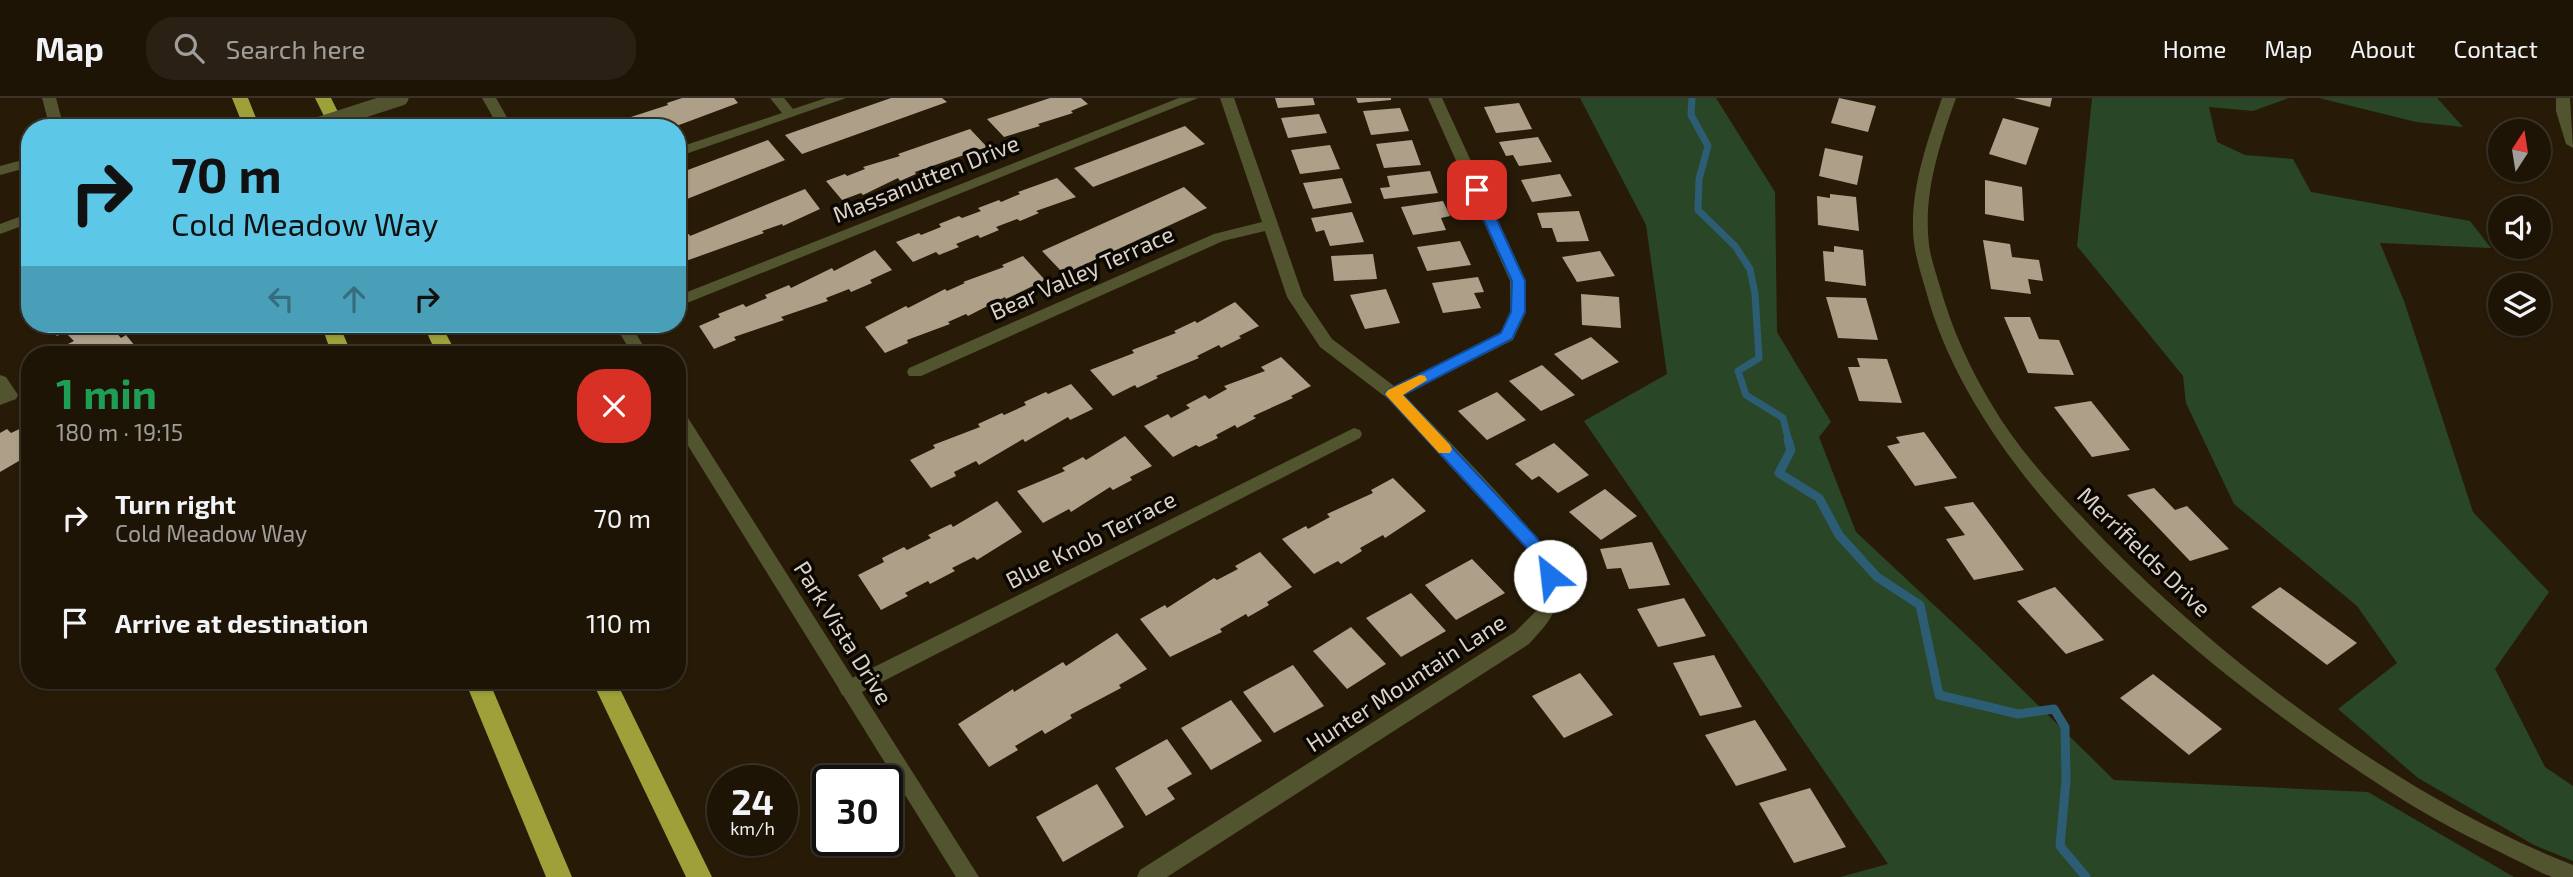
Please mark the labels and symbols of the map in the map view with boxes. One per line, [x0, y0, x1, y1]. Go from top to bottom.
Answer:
north arrow [2488, 119, 2552, 182]
street label: Massanutten Drive [828, 128, 1023, 228]
pin [1447, 160, 1507, 220]
street label: Bear Valley Terrace [985, 219, 1178, 325]
street label: Merrifields Drive [2072, 481, 2217, 622]
street label: Blue Knob Terrace [1001, 484, 1180, 594]
position arrow [1513, 539, 1587, 613]
street label: Park Vista Drive [789, 556, 899, 709]
street label: Hunter Mountain Lane [1300, 607, 1510, 757]
speed limit sign: 30 [812, 765, 903, 856]

